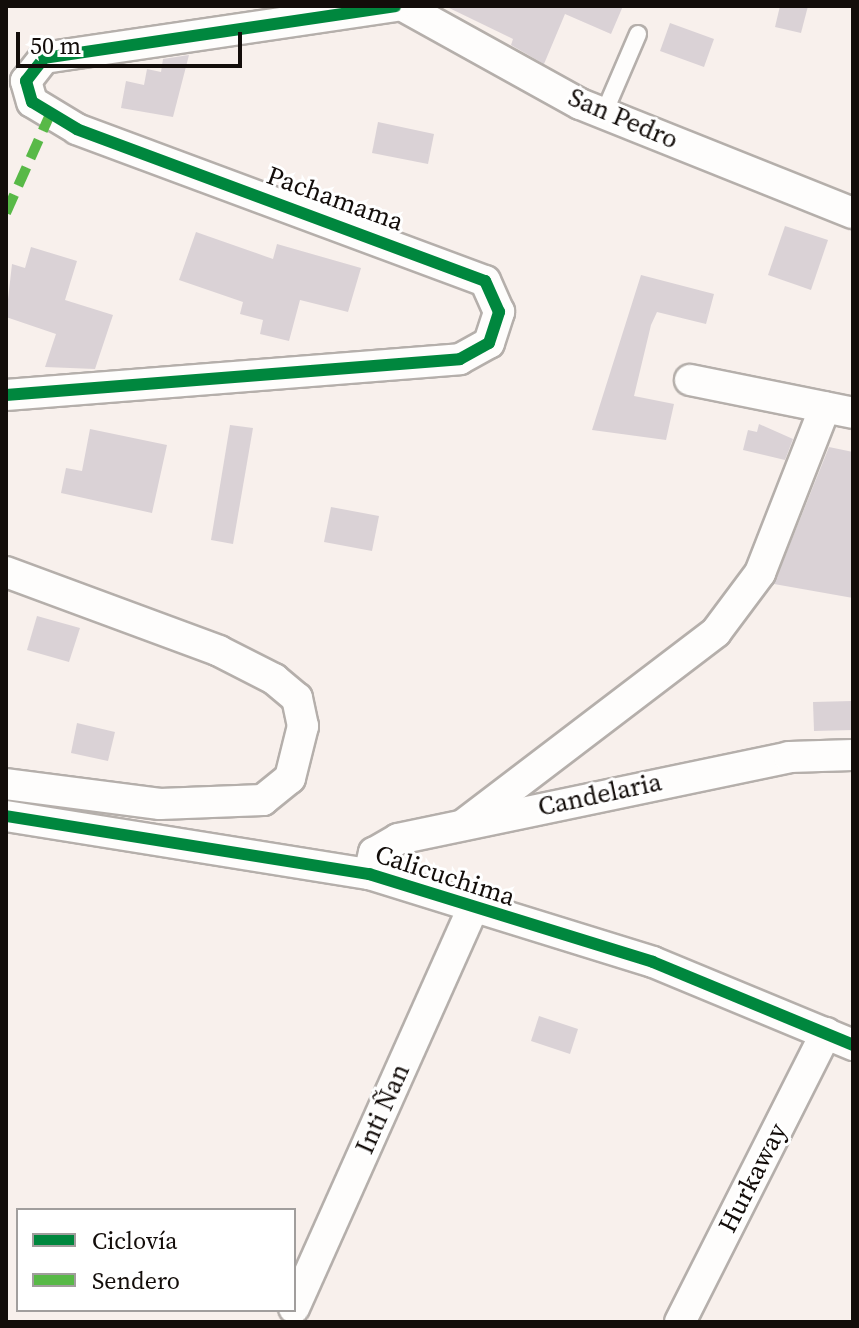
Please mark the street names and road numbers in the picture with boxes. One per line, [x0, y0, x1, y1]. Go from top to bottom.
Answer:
street label: San Pedro [563, 82, 683, 156]
street label: Pachamama [263, 160, 407, 238]
street label: Candelaria [535, 767, 665, 823]
street label: Calicuchima [371, 839, 519, 913]
street label: Inti Ñan [349, 1059, 417, 1159]
street label: Hurkaway [712, 1118, 794, 1238]

